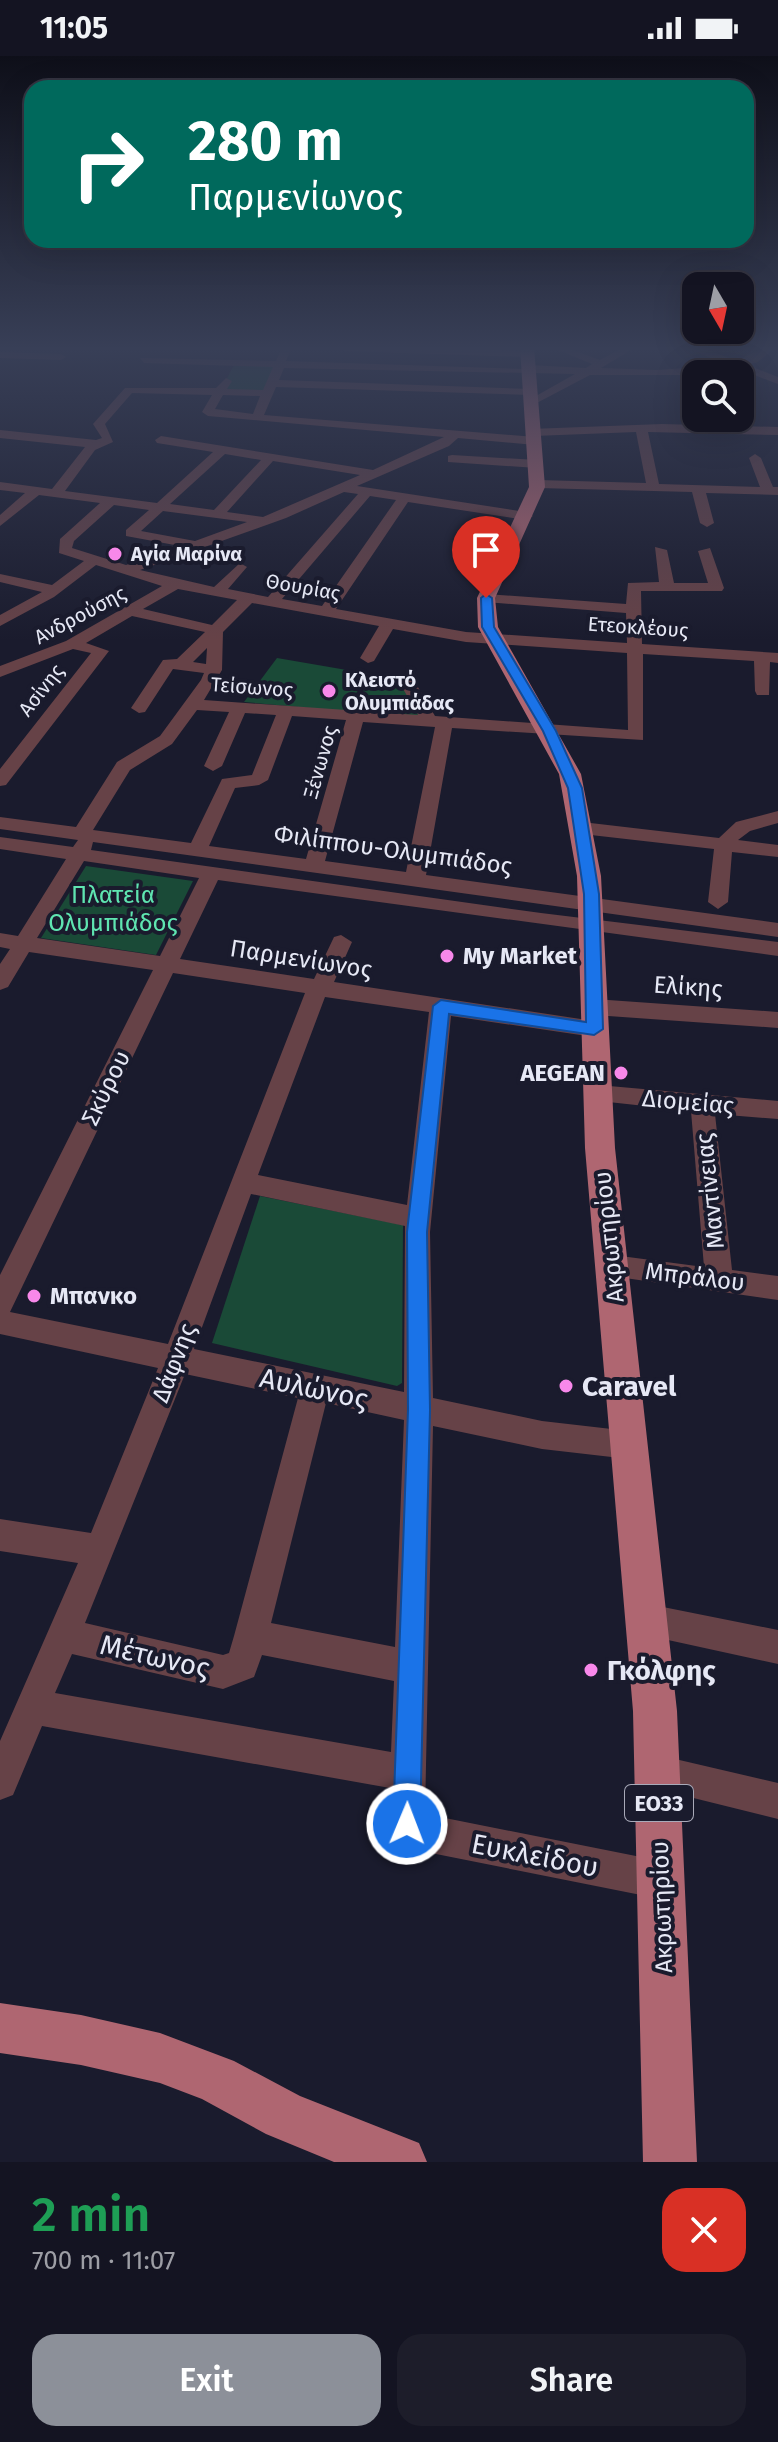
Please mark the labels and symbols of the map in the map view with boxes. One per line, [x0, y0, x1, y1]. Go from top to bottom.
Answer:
north arrow [682, 272, 754, 344]
pin [452, 516, 520, 598]
place label: Αγία Μαρίνα [130, 542, 242, 566]
marker: Αγία Μαρίνα [106, 545, 124, 563]
street label: Θουρίας [264, 569, 342, 605]
street label: Ανδρούσης [30, 581, 130, 649]
street label: Ετεοκλέους [587, 612, 689, 642]
street label: Ασίνης [13, 659, 69, 721]
place label: Κλειστό Ολυμπιάδας [345, 668, 455, 715]
street label: Τείσωνος [210, 672, 294, 702]
marker: Κλειστό Ολυμπιάδας [320, 682, 338, 700]
street label: Ξένωνος [298, 723, 342, 801]
street label: Φιλίππου-Ολυμπιάδος [272, 819, 514, 881]
park label: Πλατεία Ολυμπιάδος [48, 881, 178, 937]
street label: Παρμενίωνος [228, 934, 374, 984]
place label: My Market [463, 942, 578, 970]
marker: My Market [438, 947, 456, 965]
street label: Ελίκης [653, 971, 723, 1003]
street label: Σκύρου [76, 1046, 136, 1130]
place label: AEGEAN [519, 1059, 605, 1087]
marker: AEGEAN [612, 1064, 630, 1082]
street label: Διομείας [641, 1084, 735, 1120]
street label: Μαντίνειας [690, 1132, 730, 1250]
street label: Ακρωτηρίου [588, 1170, 630, 1304]
street label: Μπράλου [644, 1257, 746, 1297]
place label: Μπανκο [50, 1282, 137, 1310]
marker: Μπανκο [25, 1287, 43, 1305]
street label: Δάφνης [146, 1320, 202, 1406]
street label: Αυλώνος [257, 1361, 371, 1416]
place label: Caravel [582, 1370, 677, 1403]
marker: Caravel [557, 1377, 575, 1395]
street label: Μέτωνος [97, 1628, 213, 1685]
place label: Γκόλφης [607, 1654, 716, 1687]
marker: Γκόλφης [582, 1661, 600, 1679]
position arrow [365, 1782, 449, 1866]
road number: ΕΟ33 [625, 1785, 693, 1821]
street label: Ευκλείδου [469, 1827, 601, 1884]
street label: Ακρωτηρίου [646, 1841, 678, 1973]

